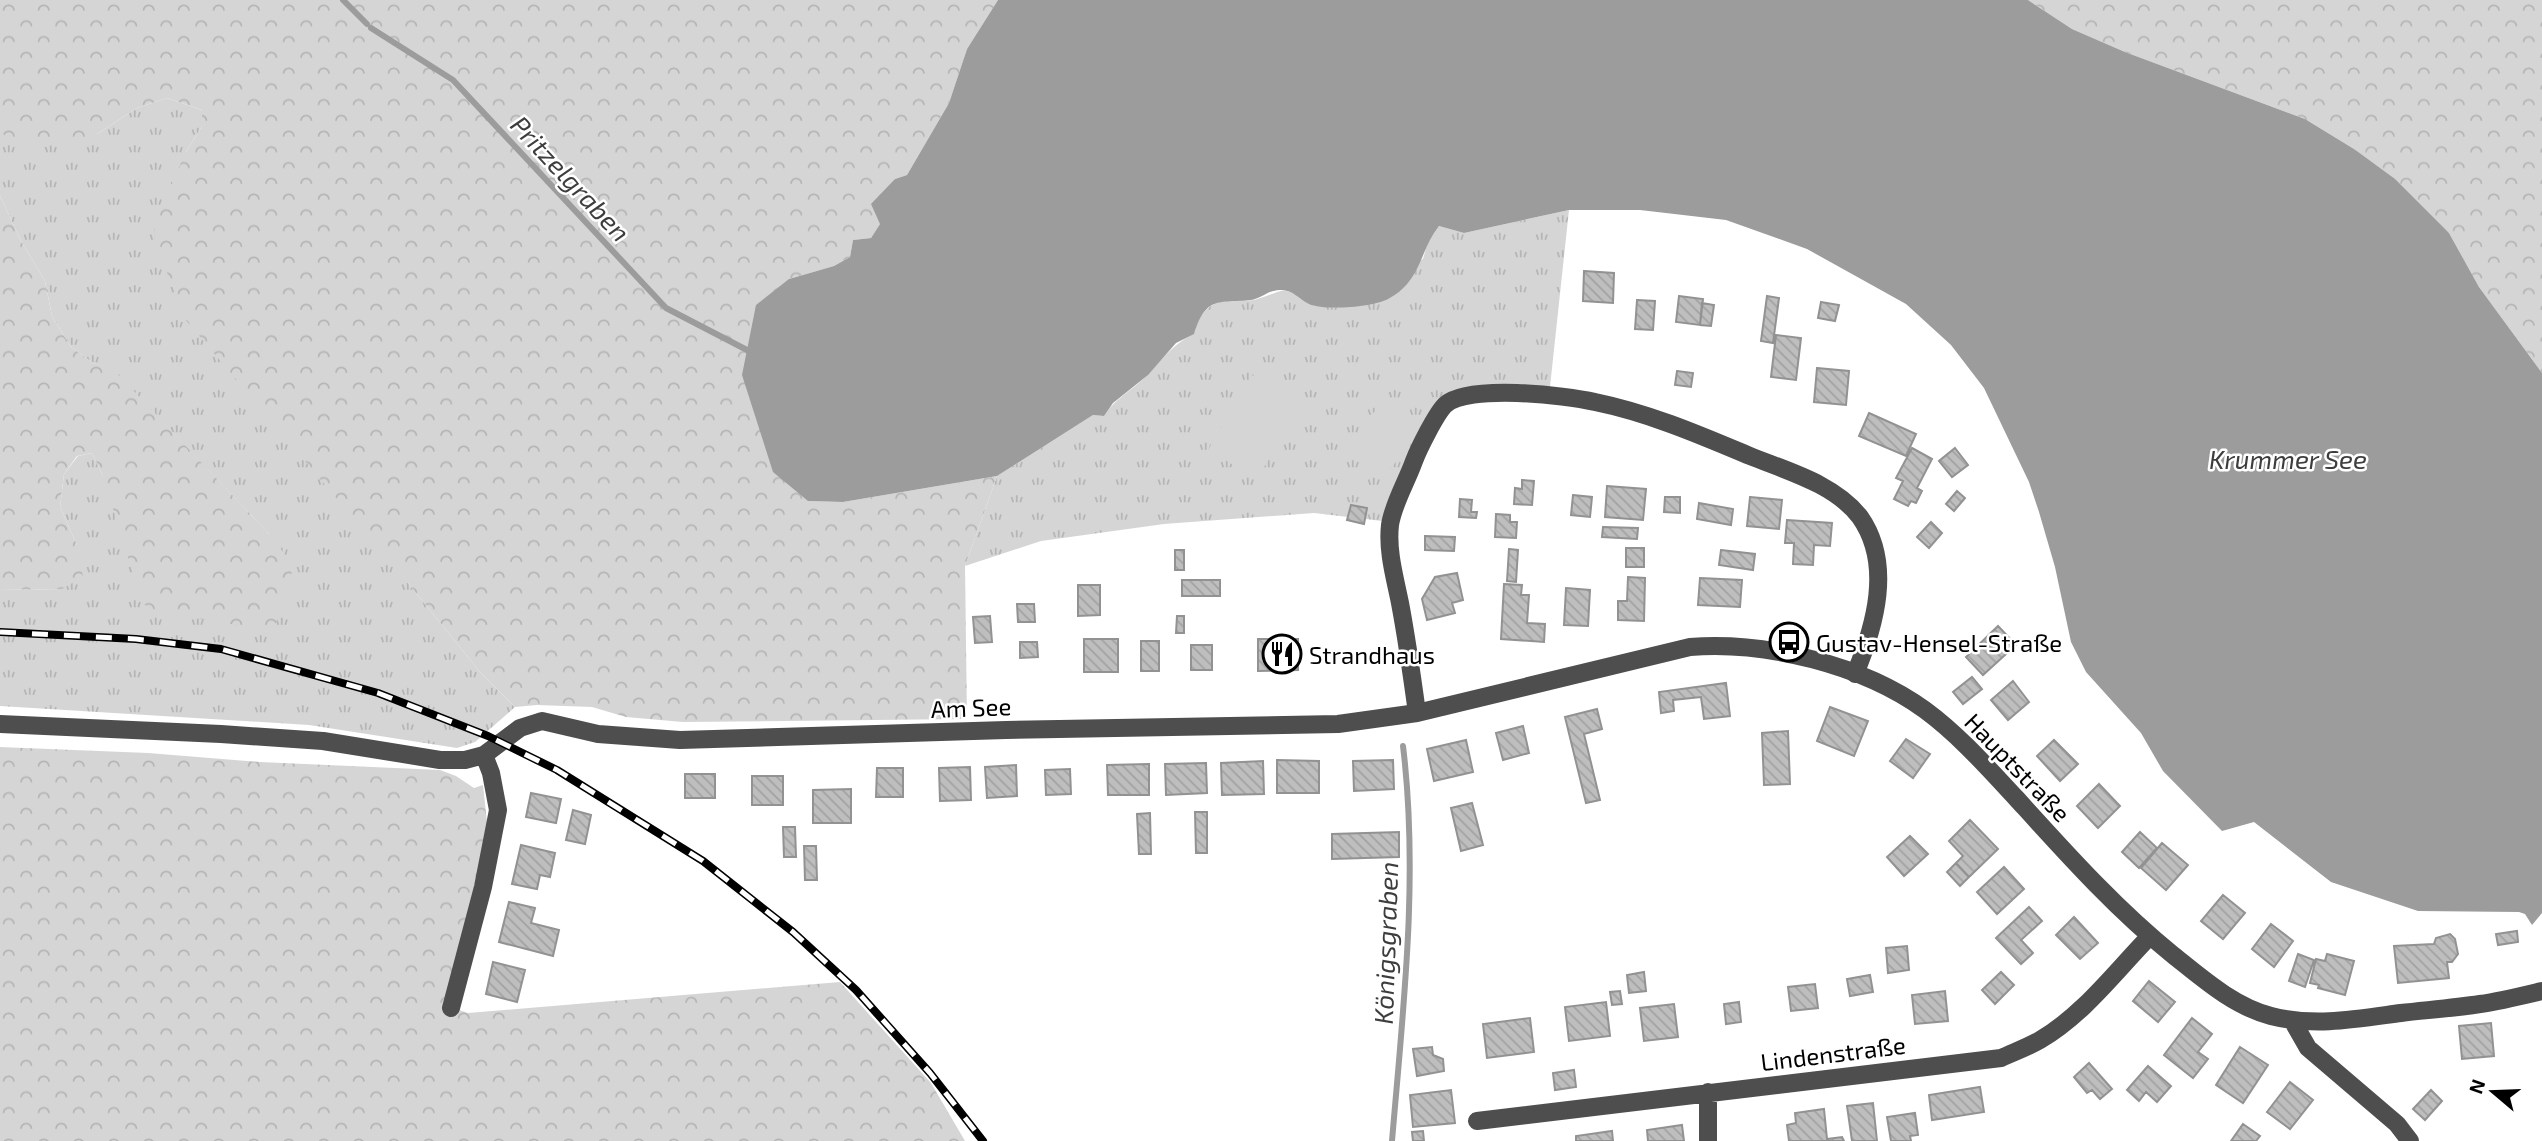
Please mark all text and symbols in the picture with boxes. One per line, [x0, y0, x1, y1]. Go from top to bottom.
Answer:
water label: Pritzelgraben [505, 109, 637, 247]
water label: Krummer See [2209, 443, 2367, 474]
bus stop icon: Gustav-Hensel-Straße [1768, 621, 1810, 663]
place label: Gustav-Hensel-Straße [1816, 628, 2062, 657]
restaurant icon: Strandhaus [1261, 633, 1303, 675]
place label: Strandhaus [1309, 640, 1435, 669]
street label: Am See [930, 691, 1012, 723]
street label: Hauptstraße [1959, 707, 2077, 827]
water label: Königsgraben [1367, 861, 1403, 1025]
street label: Lindenstraße [1759, 1030, 1907, 1076]
north arrow [2458, 1057, 2528, 1127]
text: N [2463, 1076, 2490, 1097]

